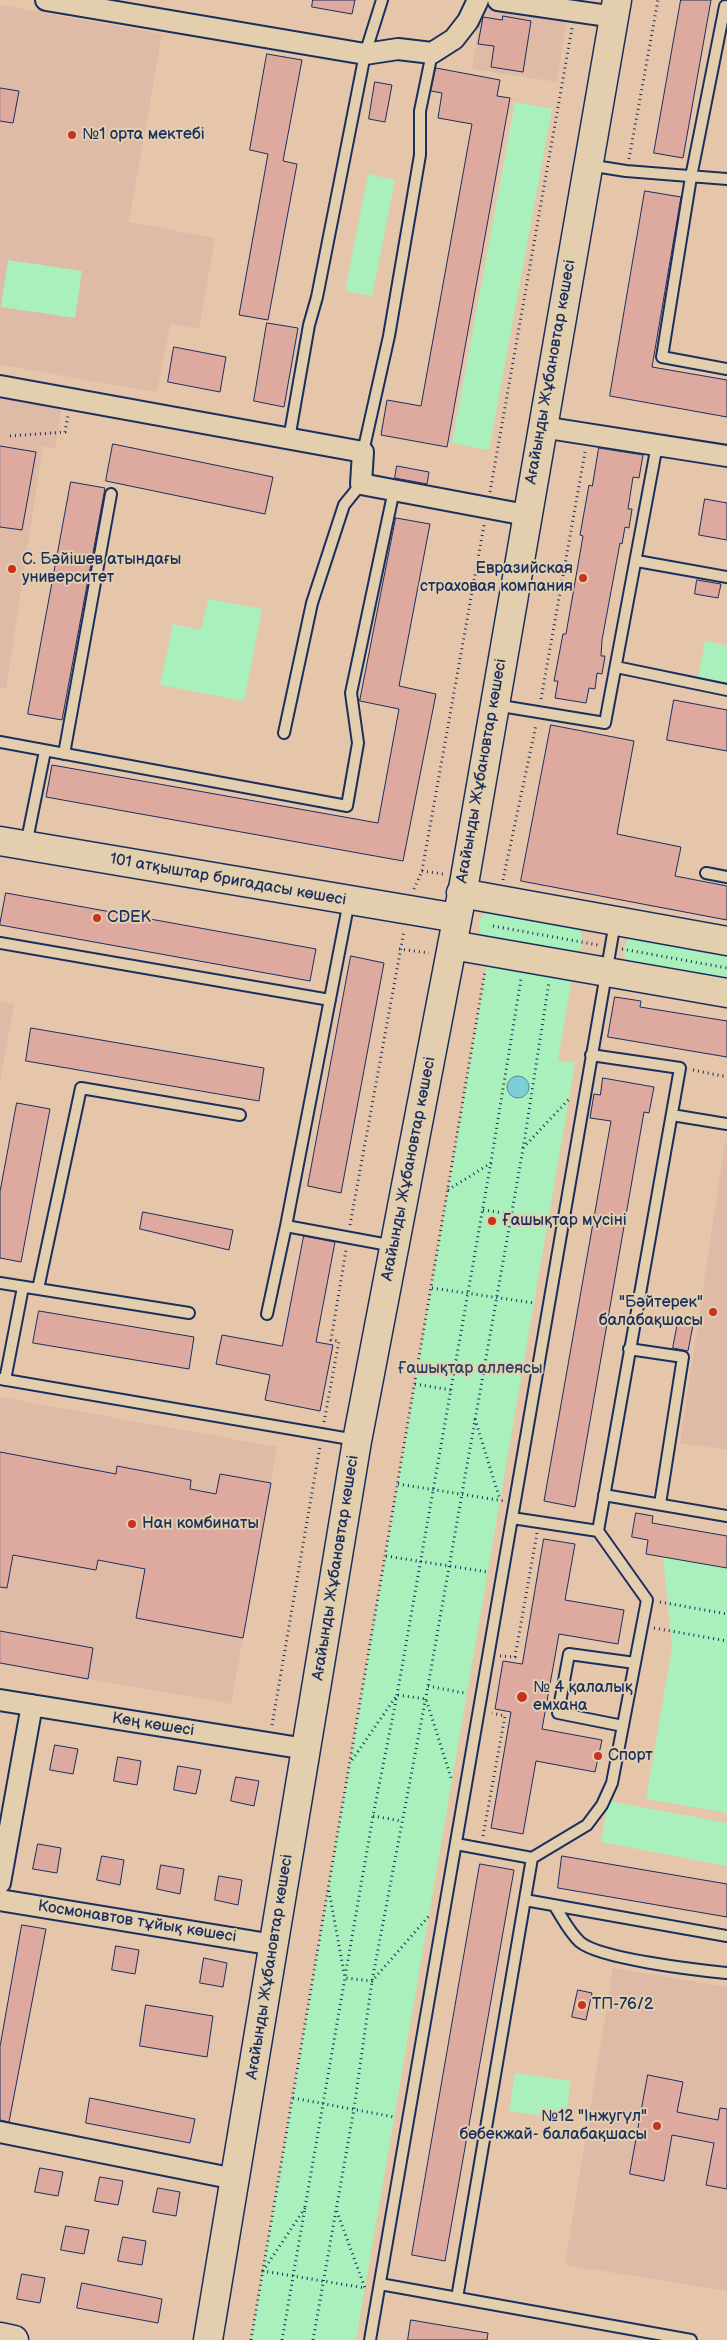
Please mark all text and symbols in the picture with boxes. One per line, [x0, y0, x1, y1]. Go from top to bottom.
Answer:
place label: №1 орта мектебі [82, 125, 205, 145]
marker: №1 орта мектебі [66, 129, 78, 141]
street label: Ағайынды Жұбановтар көшесі [522, 258, 580, 486]
place label: С. Бәйішев атындағы университет [22, 550, 181, 588]
place label: Евразийская страховая компания [420, 559, 573, 597]
marker: С. Бәйішев атындағы университет [6, 563, 18, 575]
marker: Евразийская страховая компания [577, 572, 589, 584]
street label: Ағайынды Жұбановтар көшесі [453, 657, 511, 885]
street label: 101 атқыштар бригадасы көшесі [108, 850, 348, 910]
place label: CDEK [107, 908, 151, 928]
marker: CDEK [91, 912, 103, 924]
street label: Ағайынды Жұбановтар көшесі [378, 1055, 440, 1283]
place label: Ғашықтар мүсіні [502, 1211, 627, 1231]
marker: Ғашықтар мүсіні [486, 1215, 498, 1227]
place label: "Бәйтерек" балабақшасы [599, 1293, 703, 1331]
marker: "Бәйтерек" балабақшасы [707, 1306, 719, 1318]
park label: Ғашықтар аллеясы [398, 1359, 542, 1379]
street label: Ағайынды Жұбановтар көшесі [309, 1454, 363, 1682]
place label: Нан комбинаты [142, 1514, 259, 1534]
marker: Нан комбинаты [126, 1518, 138, 1530]
place label: № 4 қалалық емхана [533, 1678, 633, 1716]
marker: № 4 қалалық емхана [515, 1690, 529, 1704]
street label: Кең көшесі [111, 1709, 195, 1741]
place label: Спорт [608, 1746, 653, 1766]
marker: Спорт [592, 1750, 604, 1762]
street label: Ағайынды Жұбановтар көшесі [243, 1853, 297, 2081]
street label: Космонавтов тұйық көшесі [36, 1897, 238, 1947]
place label: ТП-76/2 [592, 1995, 653, 2015]
marker: ТП-76/2 [576, 1999, 588, 2011]
place label: №12 "Інжугүл" бөбекжай- балабақшасы [459, 2107, 647, 2145]
marker: №12 "Інжугүл" бөбекжай- балабақшасы [651, 2120, 663, 2132]

